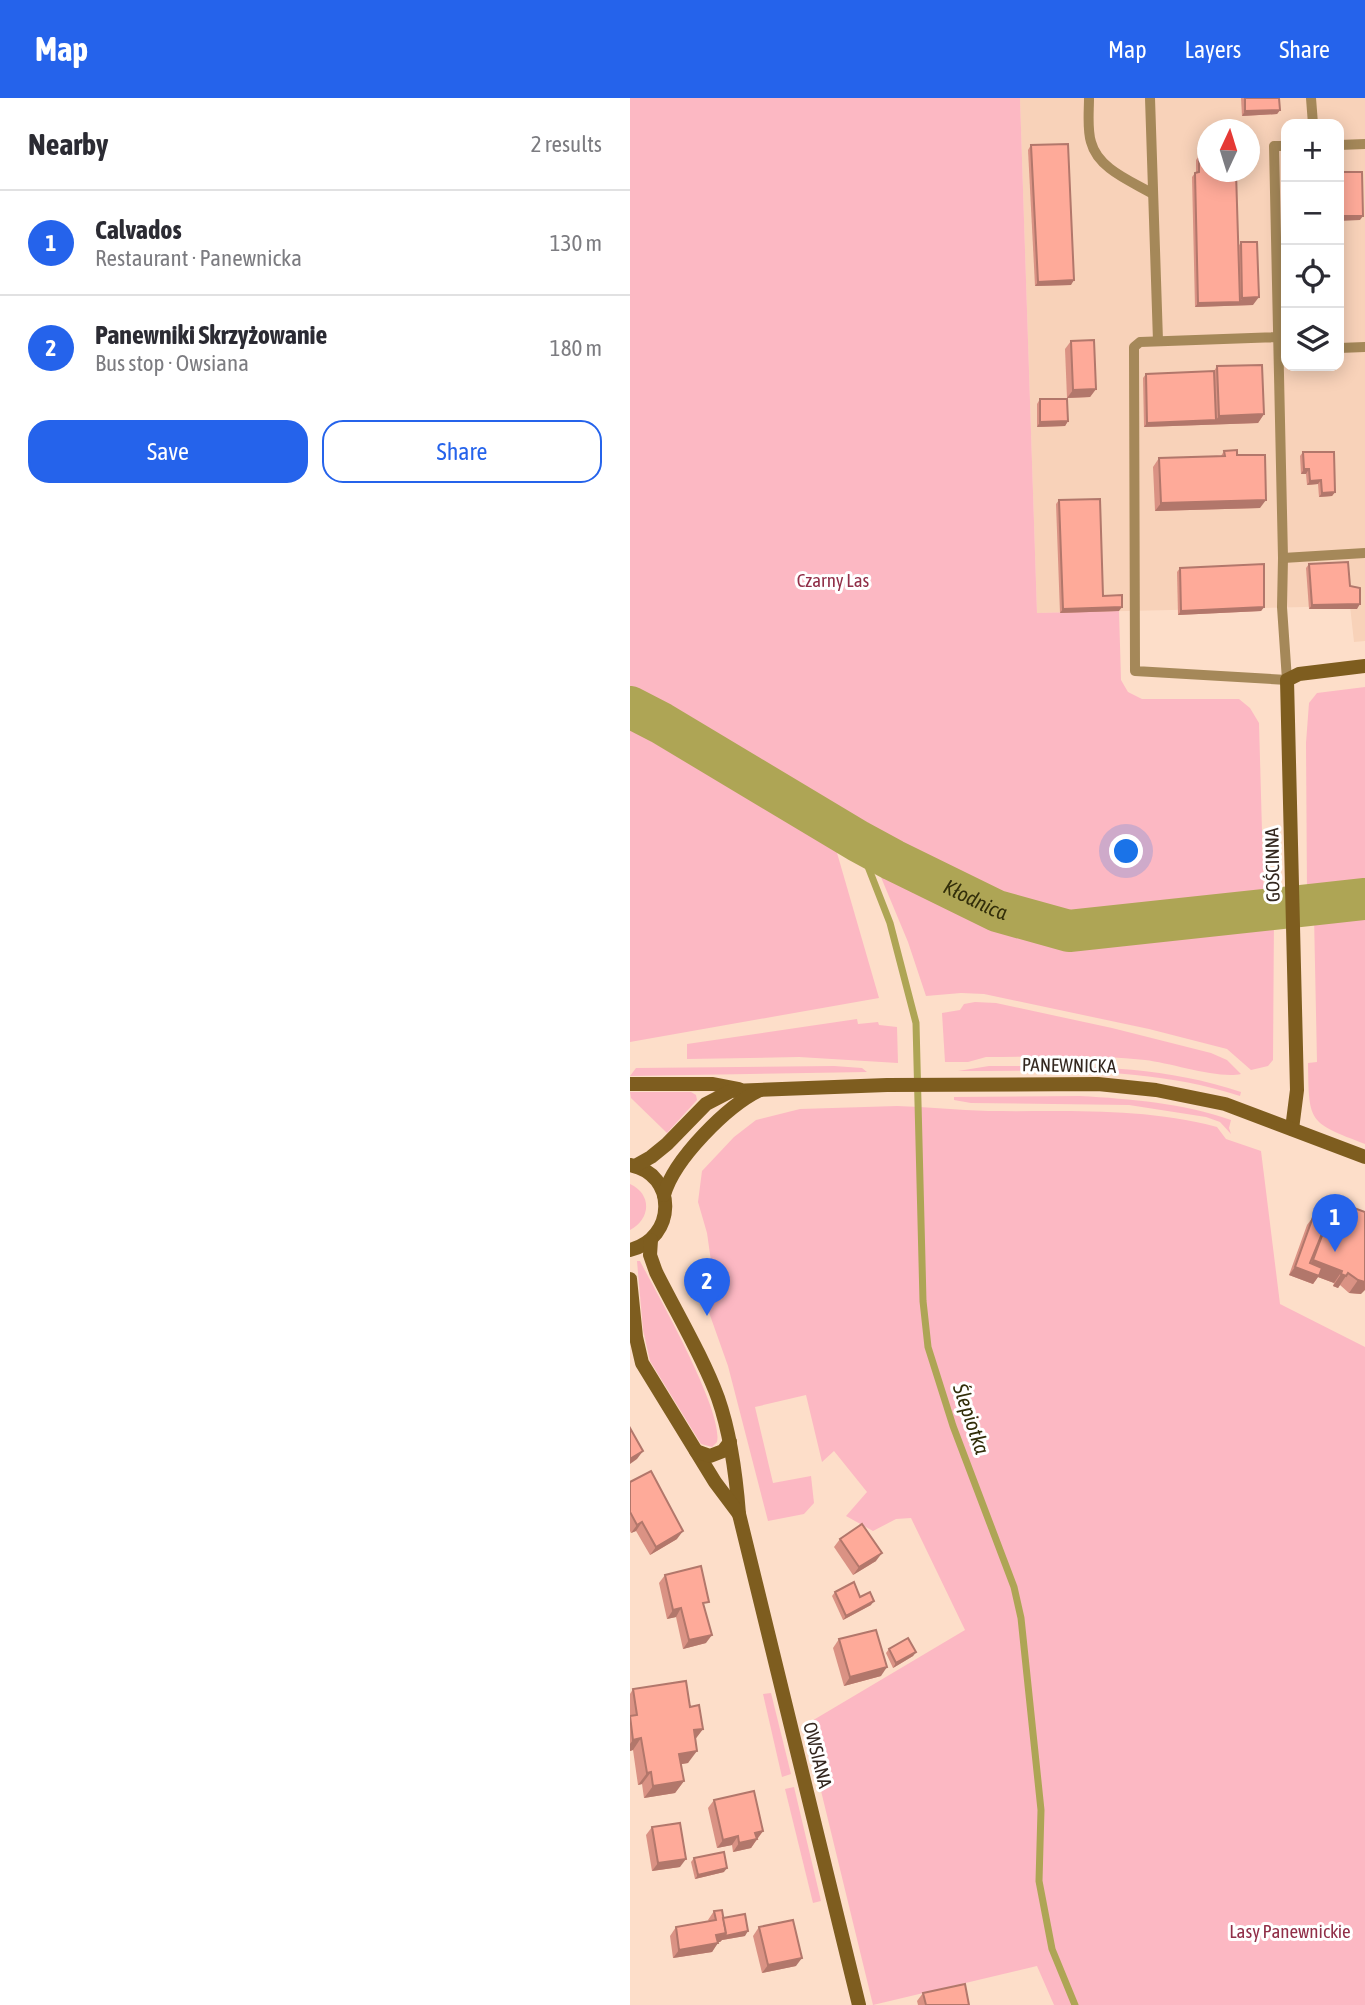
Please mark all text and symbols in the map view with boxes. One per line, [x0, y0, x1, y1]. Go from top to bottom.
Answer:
text: Map [35, 30, 88, 68]
text: Map [1108, 36, 1147, 63]
text: Layers [1185, 36, 1241, 63]
text: Share [1279, 36, 1330, 63]
north arrow [1197, 119, 1260, 182]
map controls [1281, 119, 1344, 371]
button: + [1281, 119, 1344, 182]
text: Nearby [28, 127, 108, 161]
text: 2 results [531, 131, 602, 157]
button: − [1281, 182, 1344, 245]
text: Calvados [95, 215, 182, 245]
text: 1 [46, 230, 56, 256]
text: 130 m [550, 230, 602, 256]
text: Restaurant · Panewnicka [95, 245, 302, 271]
button: locate [1281, 245, 1344, 308]
button: layers [1281, 308, 1344, 371]
text: Panewniki Skrzyżowanie [95, 320, 327, 350]
text: 2 [46, 335, 56, 361]
text: 180 m [550, 335, 602, 361]
text: Bus stop · Owsiana [95, 350, 249, 376]
button: Save [28, 420, 308, 483]
button: Share [322, 420, 602, 483]
park label: Czarny Las [797, 569, 869, 591]
street label: GOŚCINNA [1260, 827, 1284, 902]
your location [1109, 834, 1143, 868]
water label: Kłodnica [940, 874, 1010, 924]
street label: PANEWNICKA [1022, 1053, 1117, 1077]
pin: 1 [1312, 1194, 1358, 1252]
pin: 2 [684, 1258, 730, 1316]
water label: Ślepiotka [948, 1379, 995, 1457]
street label: OWSIANA [799, 1720, 837, 1791]
park label: Lasy Panewnickie [1229, 1920, 1351, 1942]

